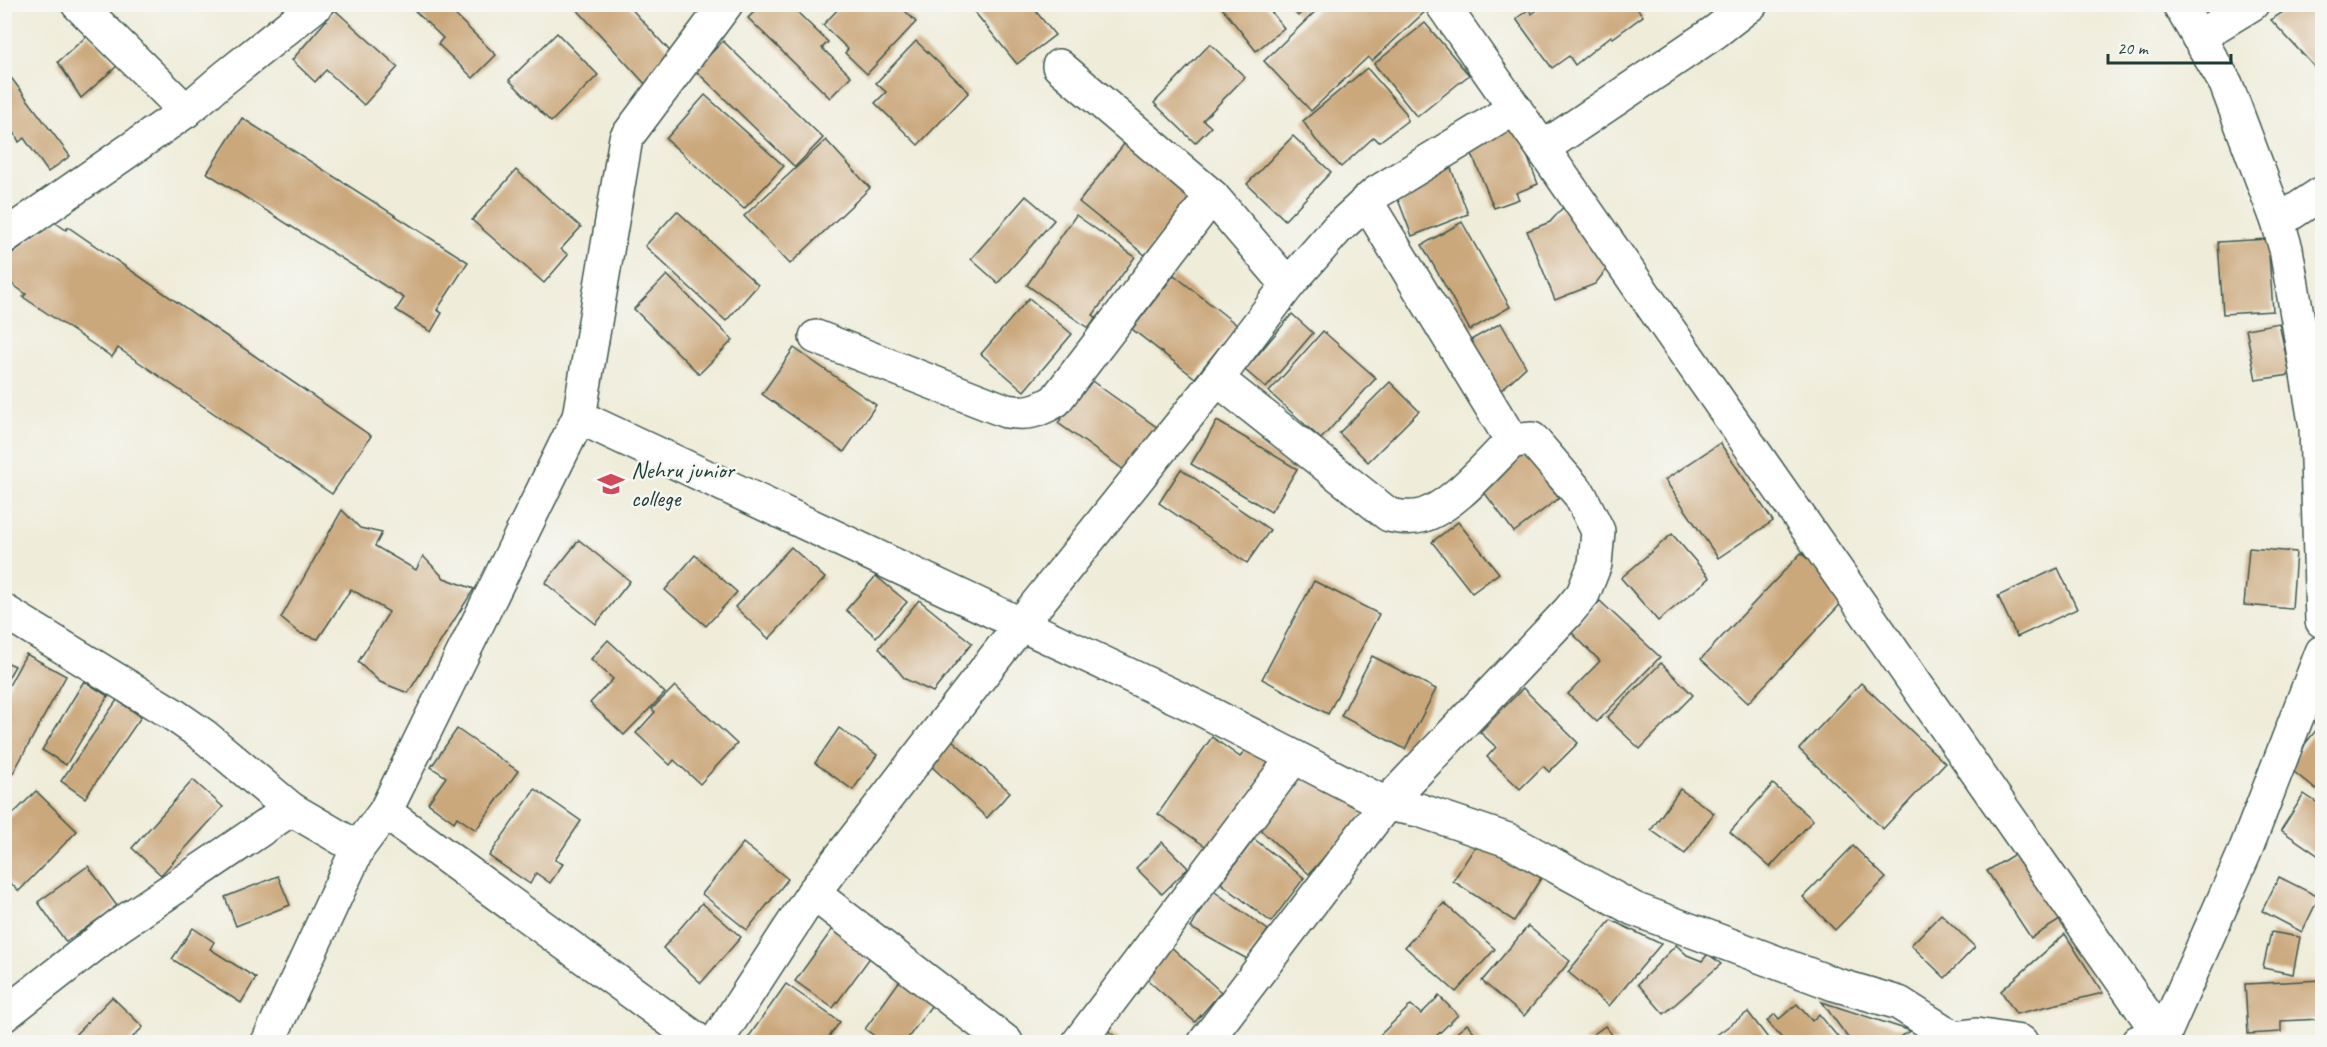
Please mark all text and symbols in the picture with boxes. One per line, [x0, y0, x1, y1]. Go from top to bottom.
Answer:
scale bar [2108, 27, 2231, 65]
text: 20 m [2117, 37, 2150, 59]
place label: Nehru junior college [631, 455, 736, 513]
school or university icon: Nehru junior college [596, 469, 626, 499]

